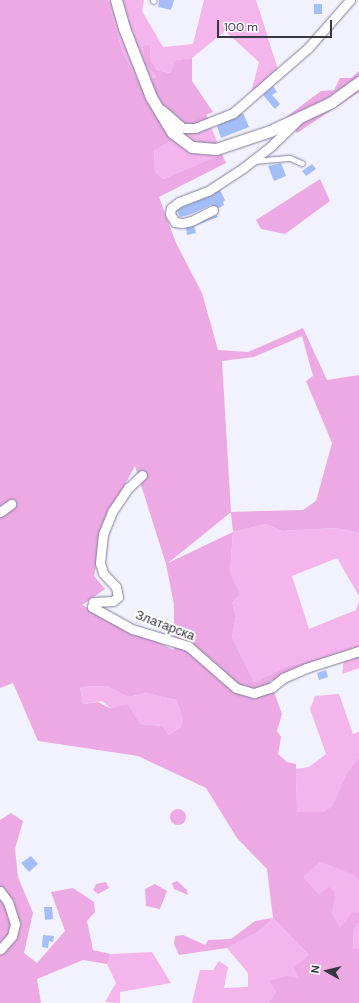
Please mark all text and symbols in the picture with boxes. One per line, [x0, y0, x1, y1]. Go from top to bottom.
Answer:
scale bar [219, 12, 334, 38]
text: 100 m [224, 19, 258, 35]
street label: Златарска [133, 608, 197, 644]
north arrow [307, 951, 347, 991]
text: N [308, 964, 323, 974]

